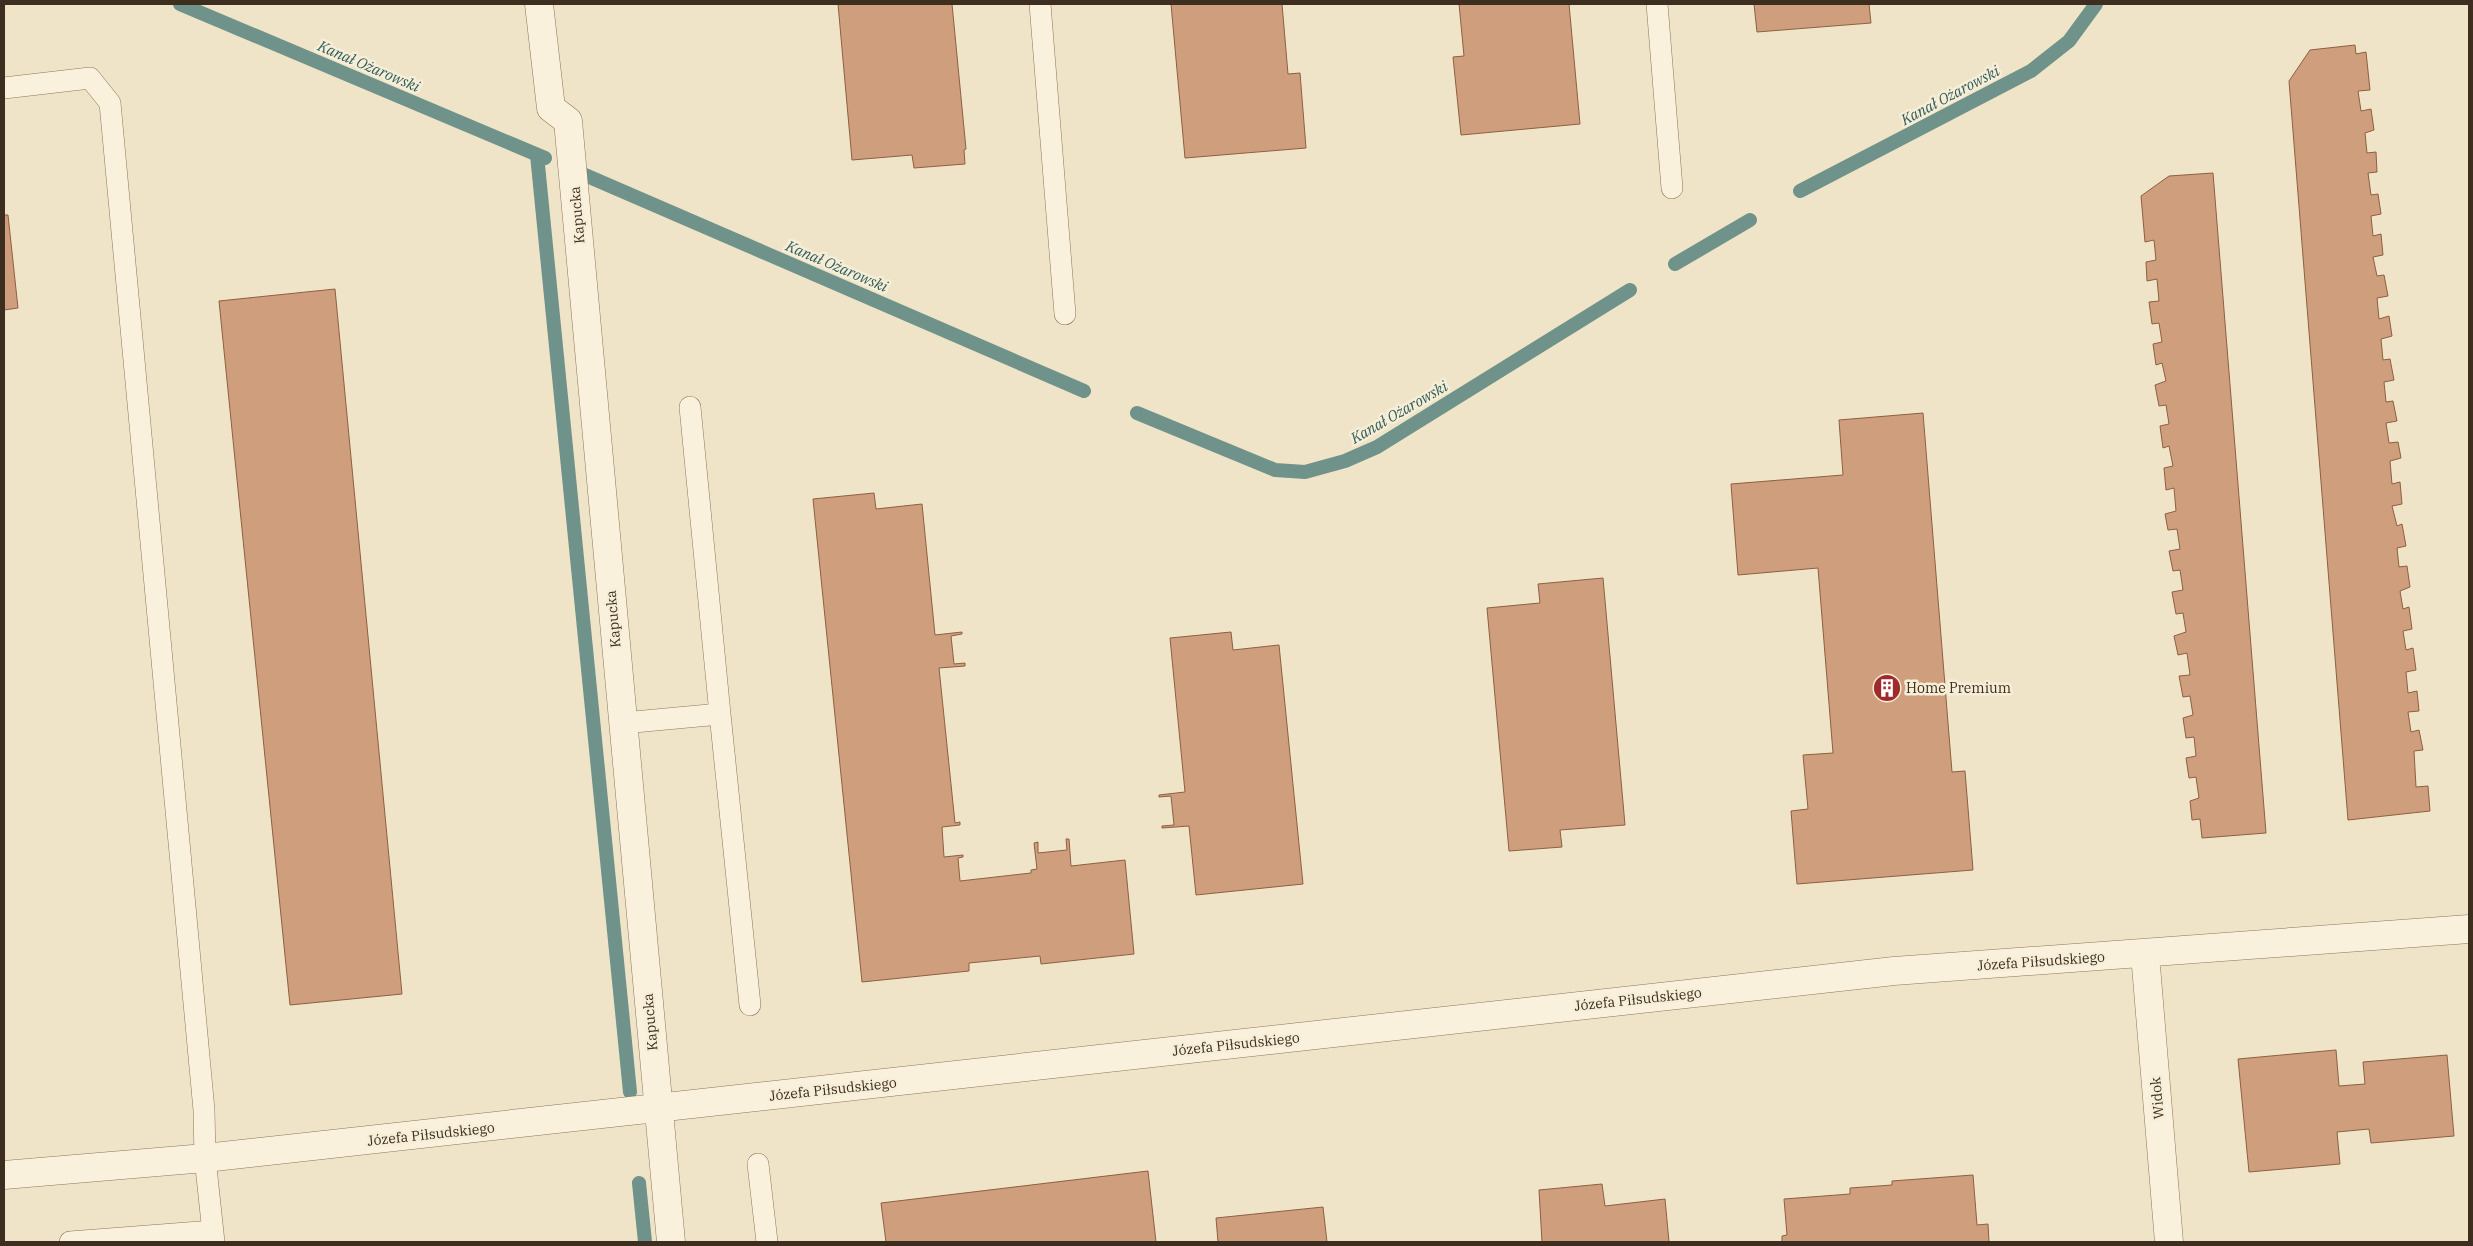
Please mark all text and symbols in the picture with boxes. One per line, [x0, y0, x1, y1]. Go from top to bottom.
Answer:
water label: Kanał Ożarowski [314, 36, 423, 96]
water label: Kanał Ożarowski [1897, 61, 2003, 129]
street label: Kapucka [565, 185, 588, 244]
water label: Kanał Ożarowski [782, 236, 891, 296]
water label: Kanał Ożarowski [1346, 376, 1451, 448]
street label: Kapucka [601, 589, 624, 648]
building icon: Home Premium [1872, 673, 1902, 703]
place label: Home Premium [1906, 679, 2011, 697]
street label: Józefa Piłsudskiego [1977, 948, 2106, 974]
street label: Józefa Piłsudskiego [1573, 983, 1703, 1015]
street label: Kapucka [638, 992, 661, 1051]
street label: Józefa Piłsudskiego [1171, 1028, 1301, 1060]
street label: Józefa Piłsudskiego [768, 1073, 898, 1105]
street label: Widok [2146, 1075, 2168, 1120]
street label: Józefa Piłsudskiego [366, 1118, 496, 1150]

